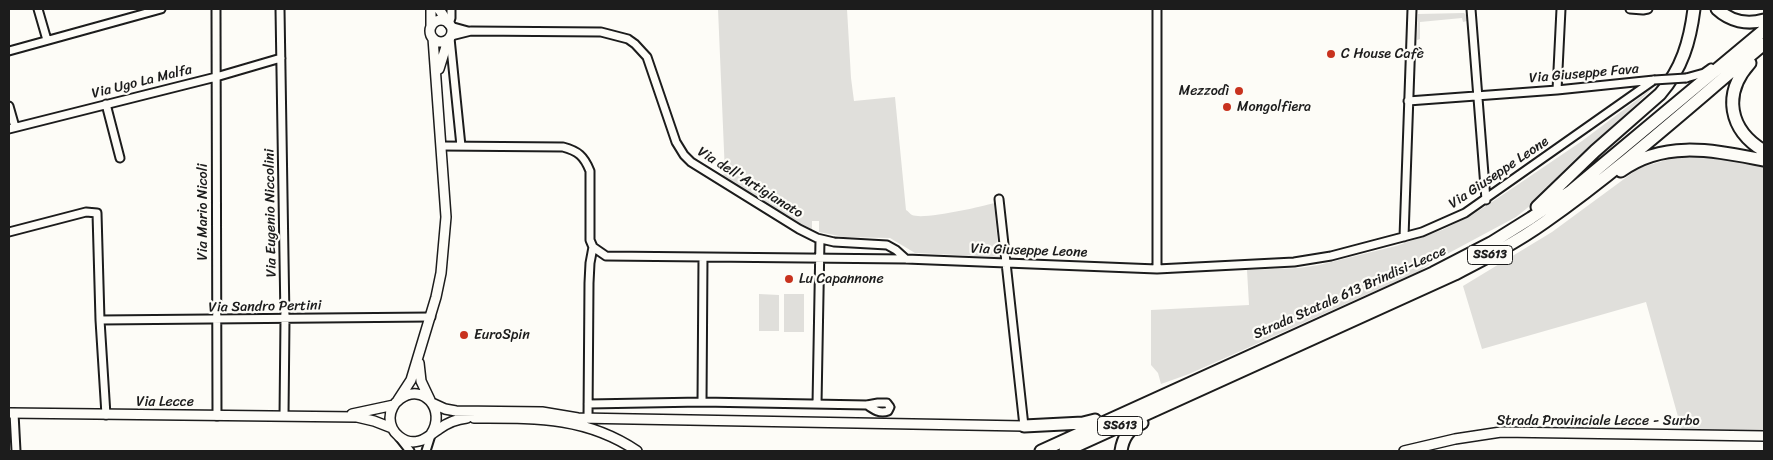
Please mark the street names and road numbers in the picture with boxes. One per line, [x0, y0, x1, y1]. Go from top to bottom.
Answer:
street label: Via Ugo La Malfa [90, 61, 194, 103]
street label: Via Giuseppe Fava [1529, 61, 1639, 87]
street label: Via Giuseppe Leone [1446, 133, 1552, 213]
street label: Via dell'Artigianato [694, 144, 806, 222]
street label: Via Eugenio Niccolini [261, 149, 281, 277]
street label: Via Mario Nicoli [195, 164, 211, 260]
street label: Via Giuseppe Leone [970, 241, 1088, 261]
street label: Strada Statale 613 Brindisi-Lecce [1251, 243, 1449, 343]
road number: SS613 [1468, 246, 1512, 264]
street label: Via Sandro Pertini [208, 298, 322, 316]
street label: Via Lecce [136, 394, 194, 410]
street label: Strada Provinciale Lecce - Surbo [1497, 413, 1699, 429]
road number: SS613 [1098, 416, 1142, 436]

